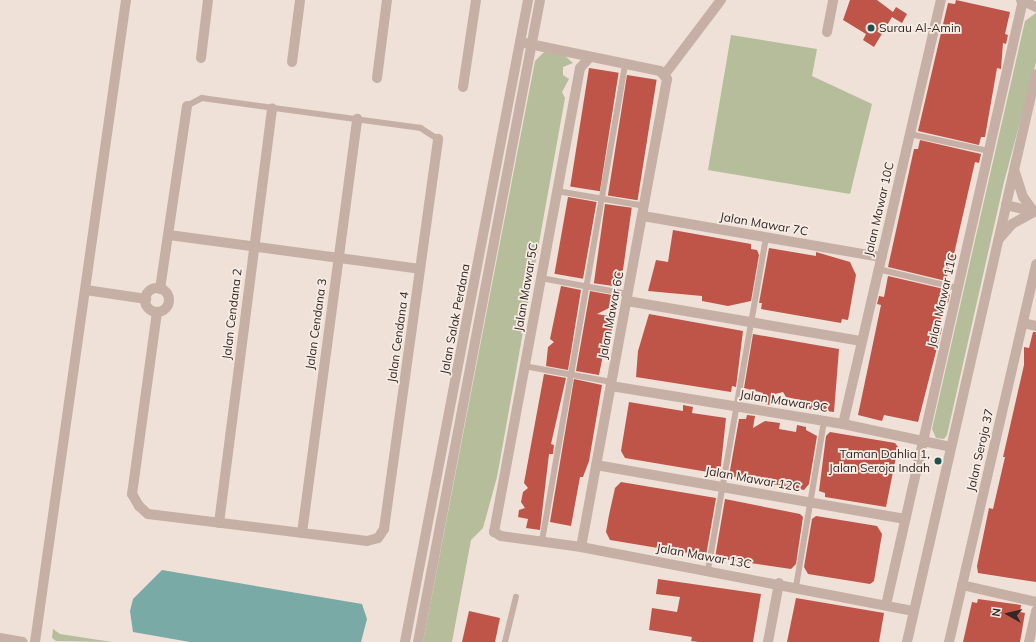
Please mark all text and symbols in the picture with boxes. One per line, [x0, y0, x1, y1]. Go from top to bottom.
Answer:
place label: Surau Al-Amin [879, 21, 961, 35]
marker: Surau Al-Amin [866, 23, 876, 33]
street label: Jalan Mawar 10C [861, 160, 897, 258]
street label: Jalan Mawar 7C [719, 209, 809, 239]
street label: Jalan Mawar 5C [511, 242, 541, 332]
street label: Jalan Mawar 11C [924, 251, 960, 349]
street label: Jalan Salak Perdana [437, 262, 473, 376]
street label: Jalan Cendana 2 [219, 268, 245, 360]
street label: Jalan Mawar 6C [595, 270, 627, 360]
street label: Jalan Cendana 3 [302, 278, 330, 370]
street label: Jalan Cendana 4 [384, 291, 412, 383]
street label: Jalan Mawar 9C [739, 387, 829, 415]
street label: Jalan Seroja 37 [964, 407, 996, 493]
place label: Taman Dahlia 1, Jalan Seroja Indah [829, 447, 930, 475]
marker: Taman Dahlia 1, Jalan Seroja Indah [933, 456, 943, 466]
street label: Jalan Mawar 12C [704, 464, 802, 494]
street label: Jalan Mawar 13C [655, 541, 753, 571]
north arrow [988, 594, 1028, 634]
text: N [989, 607, 1004, 617]

